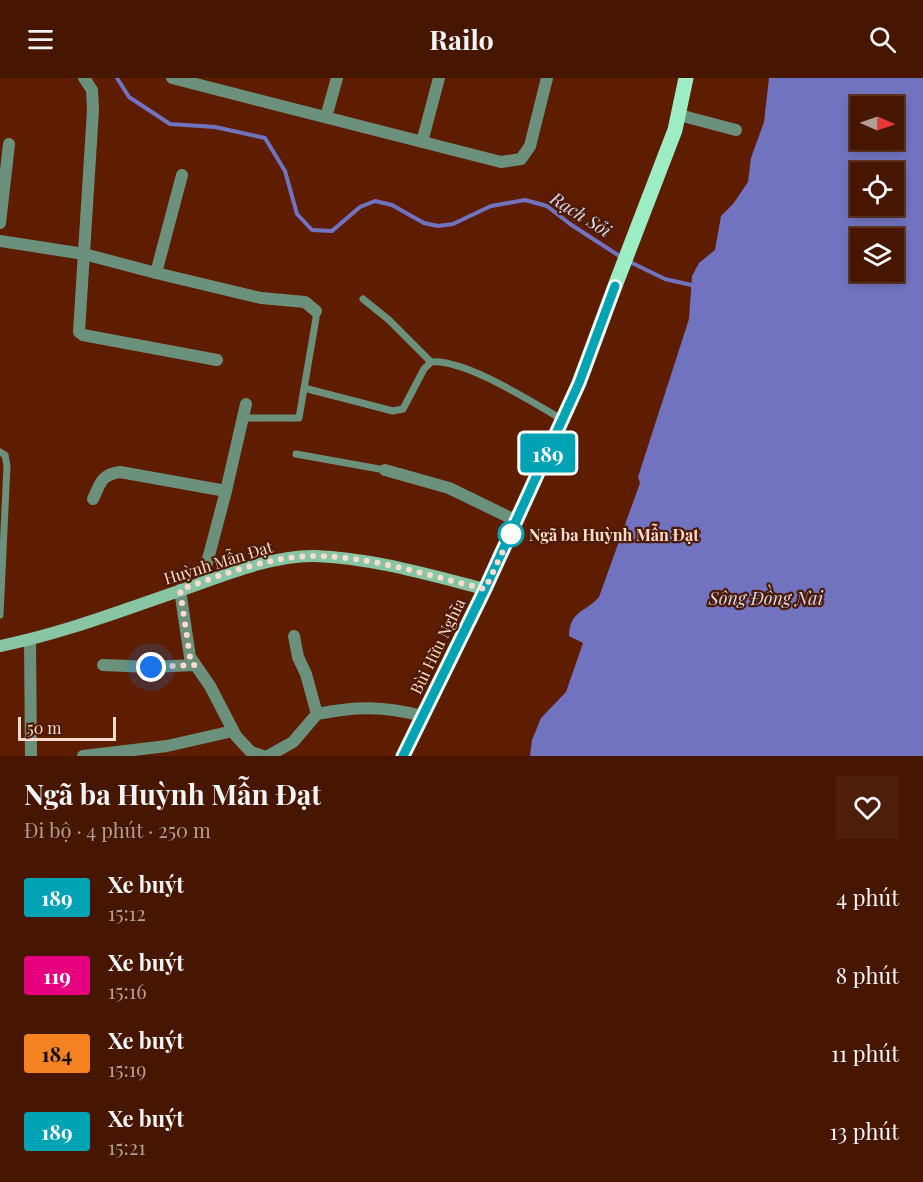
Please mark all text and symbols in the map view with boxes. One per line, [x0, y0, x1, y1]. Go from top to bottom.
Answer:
text: Railo [429, 21, 494, 57]
icon: menu [24, 23, 57, 56]
icon: search [866, 23, 899, 56]
north arrow [850, 96, 904, 150]
map controls [850, 96, 904, 282]
button: locate [850, 162, 904, 216]
water label: Rạch Sỏi [545, 185, 616, 242]
button: layers [850, 228, 904, 282]
line badge: 189 [514, 434, 582, 472]
text: 189 [532, 439, 564, 467]
marker: Ngã ba Huỳnh Mẫn Đạt [498, 521, 524, 547]
place label: Ngã ba Huỳnh Mẫn Đạt [529, 523, 699, 545]
street label: Huỳnh Mẫn Đạt [161, 535, 275, 589]
water label: Sông Đồng Nai [708, 584, 824, 610]
street label: Bùi Hữu Nghĩa [405, 595, 469, 697]
your location [136, 652, 166, 682]
scale bar [18, 714, 116, 742]
text: 50 m [27, 717, 61, 738]
text: Ngã ba Huỳnh Mẫn Đạt [24, 775, 321, 812]
button: heart [836, 776, 899, 839]
text: Đi bộ · 4 phút · 250 m [24, 816, 211, 843]
text: Xe buýt [108, 869, 184, 899]
text: 4 phút [836, 882, 899, 912]
text: 189 [41, 883, 73, 911]
text: 15:12 [108, 899, 146, 926]
text: Xe buýt [108, 947, 184, 977]
text: 8 phút [836, 960, 899, 990]
text: 119 [43, 961, 71, 989]
text: 15:16 [108, 977, 147, 1004]
text: Xe buýt [108, 1025, 184, 1055]
text: 11 phút [831, 1038, 899, 1068]
text: 184 [42, 1039, 72, 1067]
text: 15:19 [108, 1055, 146, 1082]
text: Xe buýt [108, 1103, 184, 1133]
text: 13 phút [830, 1116, 899, 1146]
text: 189 [41, 1117, 73, 1145]
text: 15:21 [108, 1133, 146, 1160]

